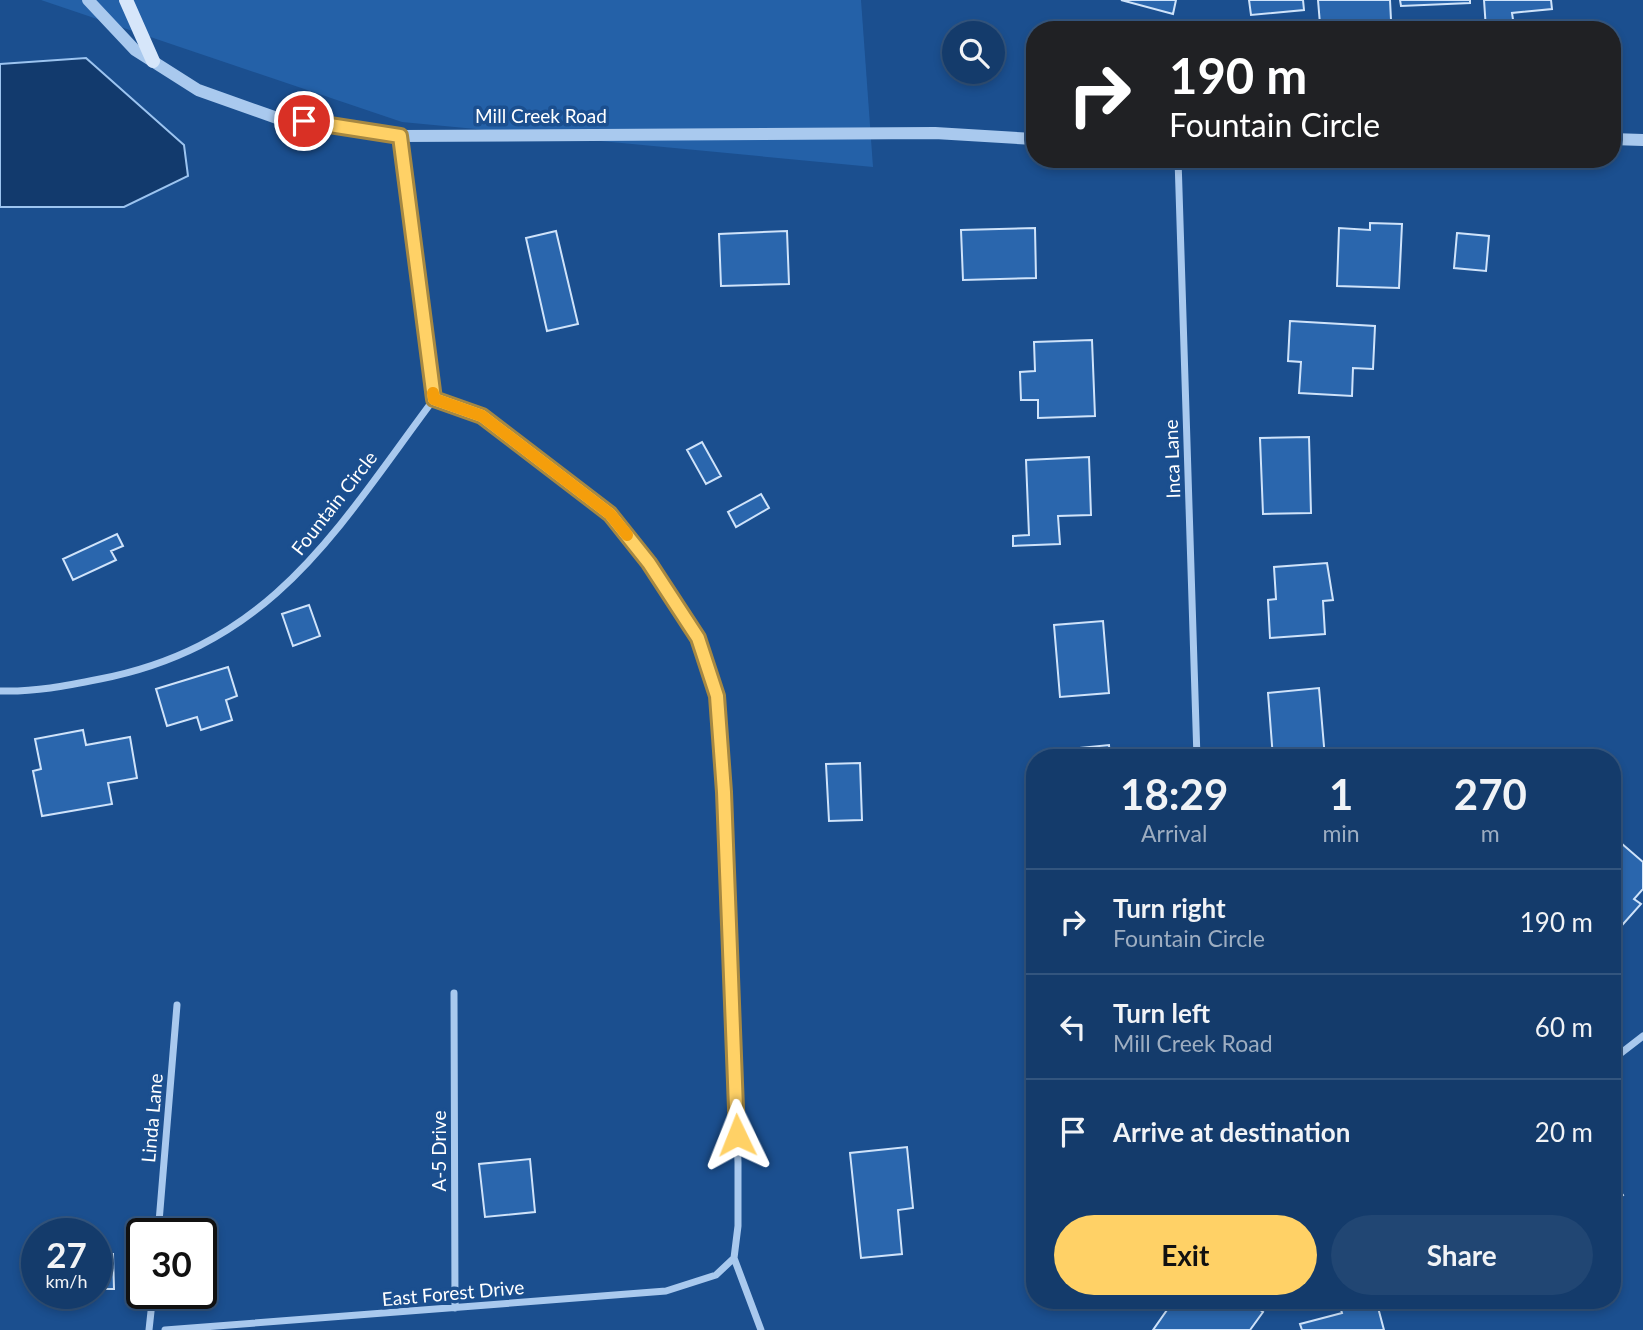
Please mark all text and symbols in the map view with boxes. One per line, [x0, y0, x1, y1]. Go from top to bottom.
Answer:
map controls [942, 21, 1005, 84]
button: search [942, 21, 1005, 84]
text: 190 m [1169, 46, 1307, 104]
icon: right [1054, 49, 1145, 140]
pin [274, 91, 334, 151]
icon: arrive [285, 102, 323, 140]
street label: Mill Creek Road [475, 104, 607, 127]
text: Fountain Circle [1169, 105, 1380, 144]
street label: Inca Lane [1159, 419, 1184, 499]
street label: Fountain Circle [286, 446, 381, 559]
text: 18:29 [1120, 769, 1228, 819]
text: 1 [1329, 769, 1353, 819]
text: 270 [1454, 769, 1527, 819]
text: Arrival [1141, 819, 1207, 847]
text: min [1322, 819, 1360, 847]
text: m [1481, 819, 1500, 847]
text: Turn right [1113, 892, 1226, 924]
icon: right [1054, 903, 1092, 941]
text: 190 m [1520, 906, 1593, 938]
text: Fountain Circle [1113, 924, 1265, 952]
text: Turn left [1113, 997, 1210, 1029]
icon: left [1054, 1008, 1092, 1046]
text: 60 m [1535, 1011, 1593, 1043]
text: Mill Creek Road [1113, 1029, 1273, 1057]
street label: Linda Lane [136, 1072, 167, 1164]
position arrow [700, 1098, 774, 1172]
street label: A-5 Drive [427, 1110, 450, 1192]
icon: arrive [1054, 1113, 1092, 1151]
text: Arrive at destination [1113, 1116, 1350, 1148]
text: 20 m [1535, 1116, 1593, 1148]
button: Exit [1054, 1215, 1317, 1295]
button: Share [1331, 1215, 1593, 1295]
speed limit sign: 30 [126, 1218, 217, 1309]
text: 27 [46, 1233, 87, 1275]
text: km/h [45, 1270, 88, 1292]
street label: East Forest Drive [381, 1275, 525, 1310]

